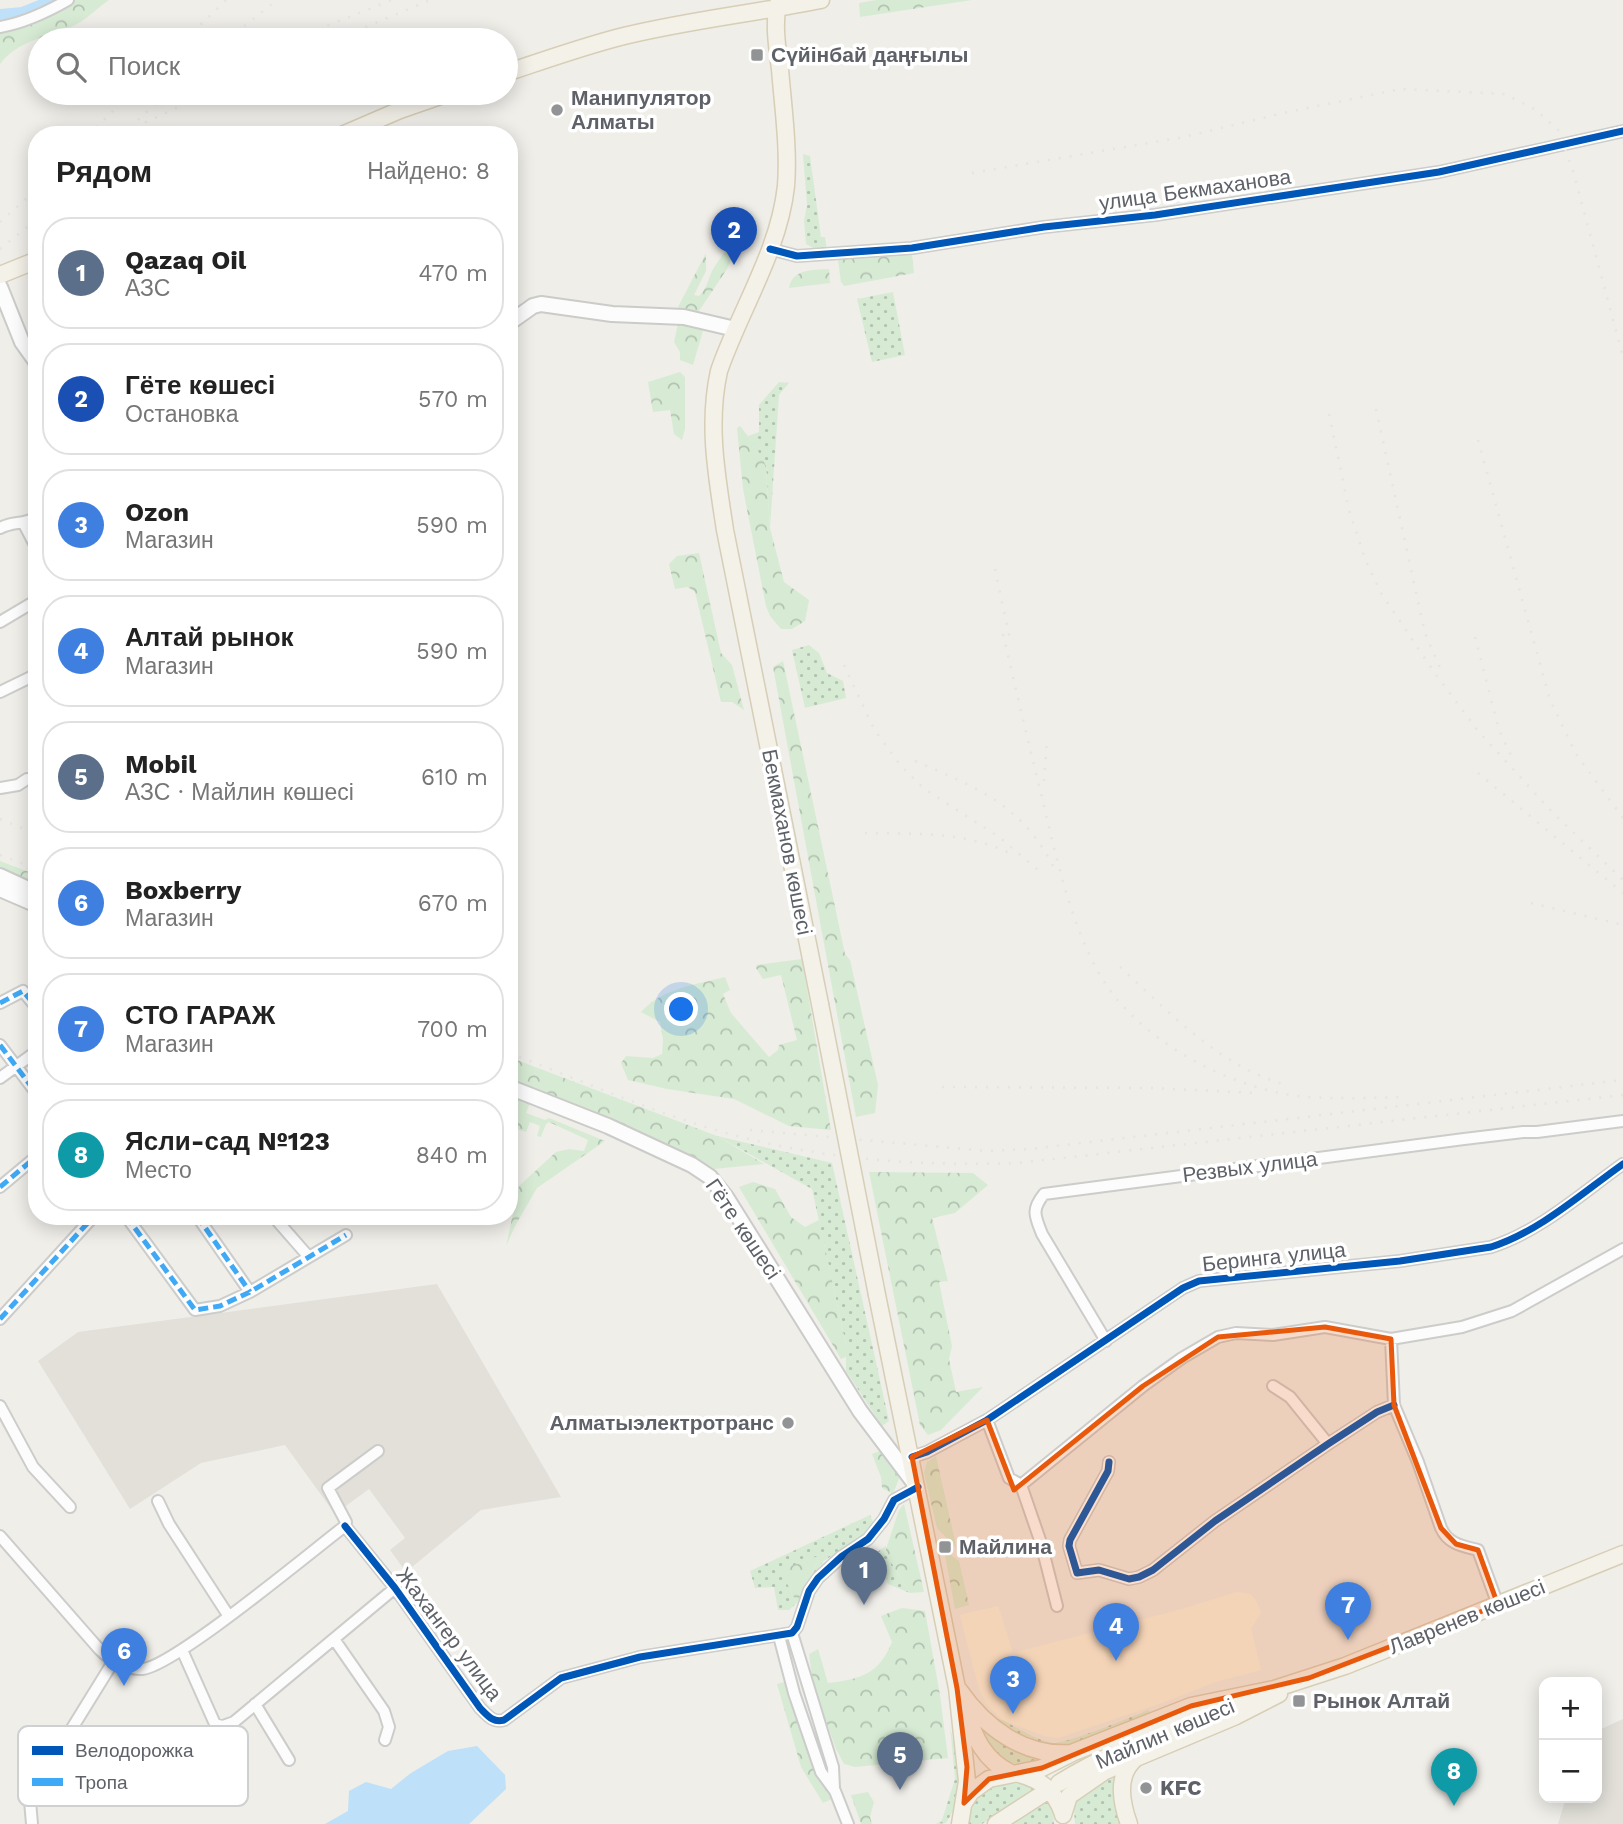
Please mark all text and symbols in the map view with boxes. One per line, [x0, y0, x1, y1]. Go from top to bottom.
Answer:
search box [28, 28, 518, 105]
place label: Сүйінбай даңғылы [771, 42, 969, 67]
marker: Сүйінбай даңғылы [749, 47, 765, 63]
icon: search [52, 48, 90, 86]
text: Поиск [108, 51, 180, 81]
place label: Манипулятор Алматы [571, 85, 711, 134]
marker: Манипулятор Алматы [549, 102, 565, 118]
text: Рядом [56, 154, 152, 189]
text: Найдено: 8 [367, 158, 490, 185]
street label: улица Бекмаханова [1097, 164, 1293, 215]
pin: 2 [711, 207, 757, 265]
text: Qazaq Oil [125, 245, 246, 275]
text: 1 [76, 260, 86, 287]
text: 470 m [419, 260, 488, 287]
text: АЗС [125, 275, 170, 302]
text: Гёте көшесі [125, 370, 275, 400]
text: 2 [74, 386, 88, 413]
text: 570 m [418, 386, 488, 413]
text: Остановка [125, 401, 239, 428]
text: Ozon [125, 497, 189, 527]
text: 3 [74, 512, 88, 539]
text: 590 m [416, 512, 488, 539]
text: Магазин [125, 527, 214, 554]
text: Алтай рынок [125, 622, 294, 652]
text: 4 [74, 638, 88, 665]
text: 590 m [416, 638, 488, 665]
text: Магазин [125, 653, 214, 680]
street label: Бекмаханов көшесі [757, 747, 818, 937]
text: Mobil [125, 749, 197, 779]
text: 5 [74, 764, 88, 791]
text: 610 m [421, 764, 488, 791]
text: АЗС · Майлин көшесі [125, 779, 354, 806]
text: Boxberry [125, 875, 241, 905]
text: 6 [74, 890, 88, 917]
text: 670 m [418, 890, 488, 917]
text: Магазин [125, 905, 214, 932]
your location [664, 992, 698, 1026]
text: СТО ГАРАЖ [125, 1000, 275, 1030]
text: 7 [74, 1016, 88, 1043]
text: 700 m [417, 1016, 488, 1043]
text: Магазин [125, 1031, 214, 1058]
text: Ясли-сад №123 [125, 1126, 330, 1156]
text: 8 [74, 1142, 88, 1169]
text: 840 m [416, 1142, 488, 1169]
street label: Резвых улица [1181, 1146, 1319, 1187]
text: Место [125, 1157, 192, 1184]
street label: Гёте көшесі [701, 1174, 786, 1284]
street label: Беринга улица [1201, 1237, 1347, 1276]
place label: Алматыэлектротранс [549, 1410, 774, 1435]
marker: Алматыэлектротранс [780, 1415, 796, 1431]
place label: Майлина [959, 1534, 1052, 1559]
marker: Майлина [937, 1539, 953, 1555]
pin: 1 [841, 1547, 887, 1605]
street label: Жахангер улица [391, 1562, 508, 1705]
street label: Лавренев көшесі [1385, 1574, 1549, 1659]
pin: 7 [1325, 1582, 1371, 1640]
pin: 4 [1093, 1603, 1139, 1661]
pin: 6 [101, 1628, 147, 1686]
pin: 3 [990, 1656, 1036, 1714]
map controls [1539, 1677, 1602, 1803]
button: + [1539, 1677, 1602, 1740]
place label: Рынoк Алтай [1313, 1688, 1450, 1713]
street label: Майлин көшесі [1092, 1693, 1238, 1774]
marker: Рынoк Алтай [1291, 1693, 1307, 1709]
legend [18, 1726, 248, 1806]
pin: 5 [877, 1732, 923, 1790]
text: Велодорожка [75, 1739, 194, 1762]
button: − [1539, 1740, 1602, 1803]
pin: 8 [1431, 1748, 1477, 1806]
text: Тропа [75, 1771, 128, 1794]
place label: KFC [1160, 1775, 1202, 1800]
marker: KFC [1138, 1780, 1154, 1796]

